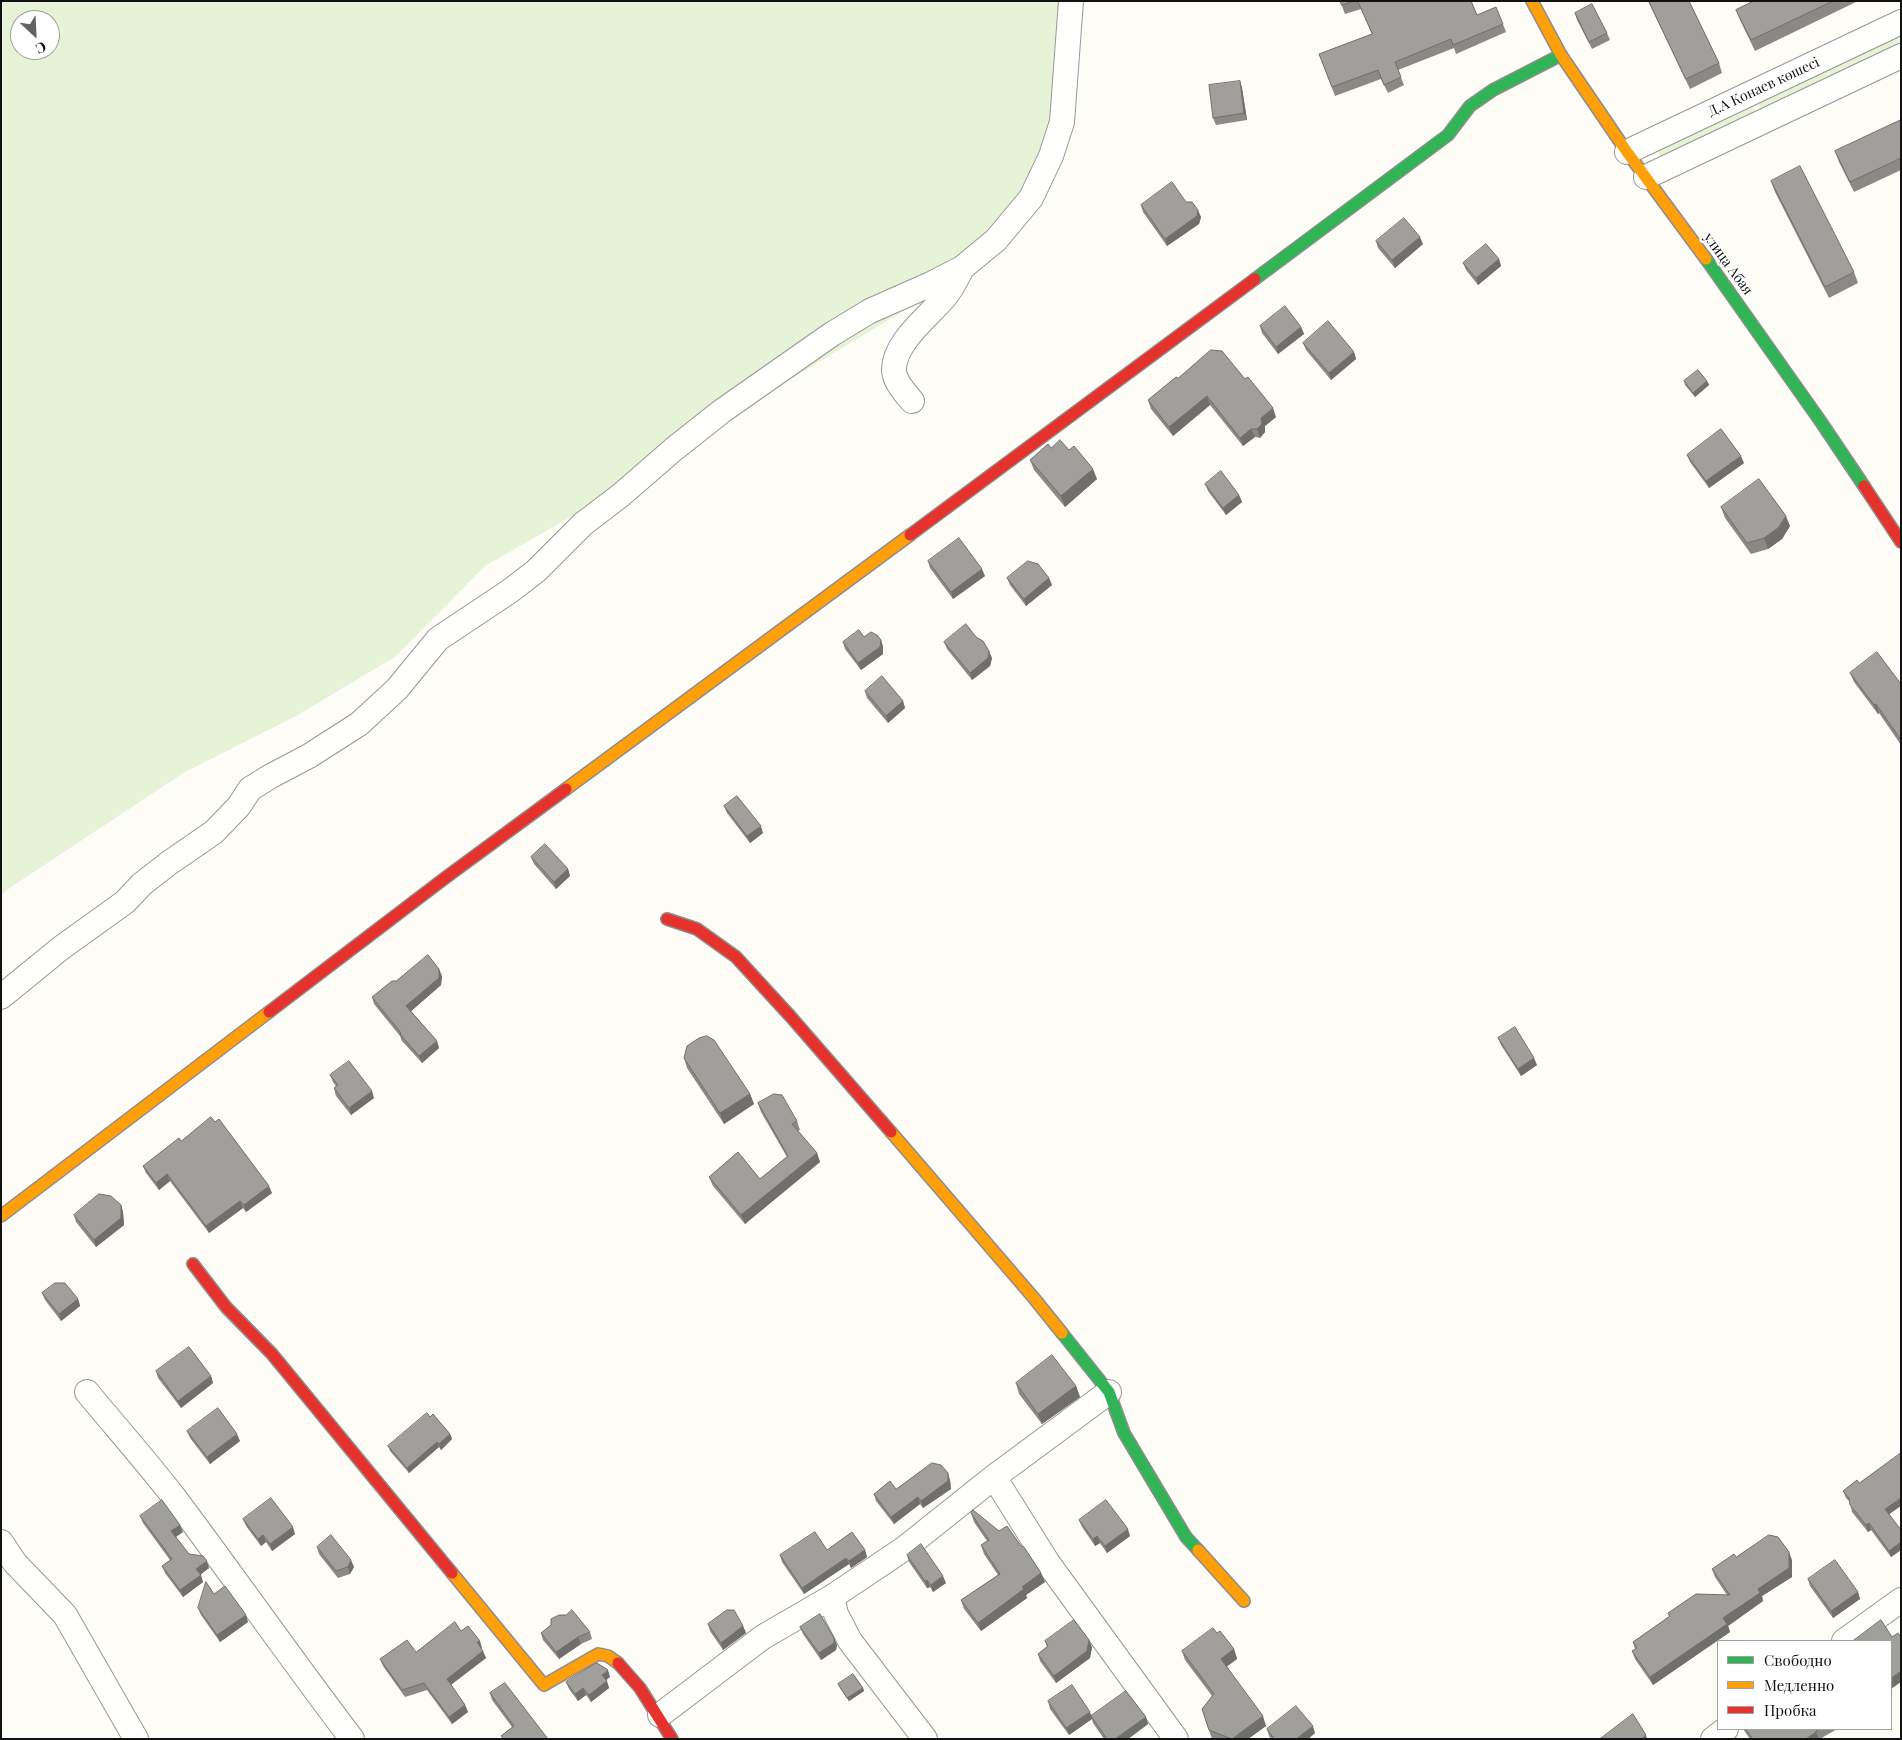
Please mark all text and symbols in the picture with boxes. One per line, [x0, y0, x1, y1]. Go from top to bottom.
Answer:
north arrow [10, 10, 60, 60]
text: С [33, 37, 50, 59]
street label: Д.А Қонаев көшесі [1706, 54, 1822, 120]
street label: улица Абая [1700, 230, 1756, 298]
legend [1717, 1640, 1892, 1730]
text: Свободно [1764, 1650, 1832, 1670]
text: Медленно [1764, 1675, 1834, 1695]
text: Пробка [1764, 1700, 1817, 1720]

